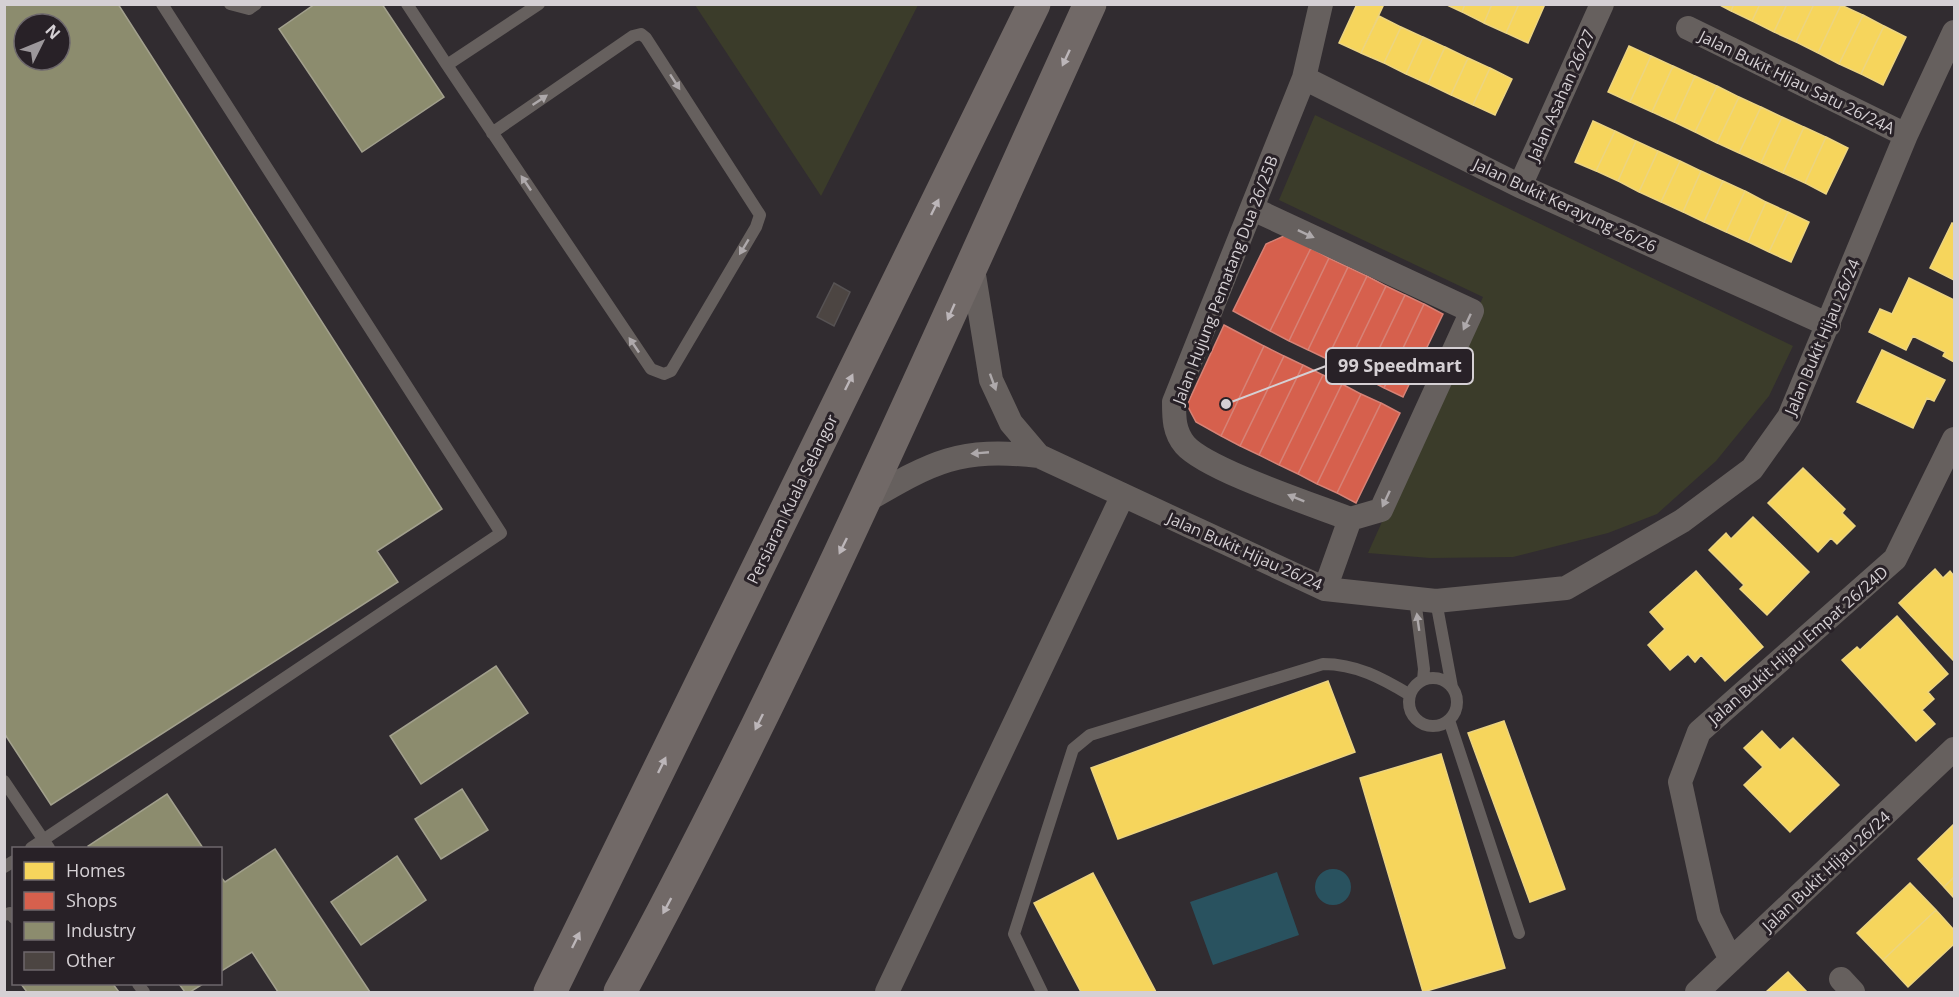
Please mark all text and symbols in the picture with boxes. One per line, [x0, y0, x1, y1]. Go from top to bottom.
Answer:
north arrow [12, 12, 72, 72]
text: N [40, 20, 65, 44]
street label: Jalan Bukit Hijau Satu 26/24A [1694, 24, 1899, 139]
street label: Jalan Asahan 26/27 [1521, 26, 1600, 166]
one-way arrow [1061, 49, 1071, 67]
one-way arrow [669, 73, 680, 90]
one-way arrow [532, 94, 548, 106]
street label: Jalan Hujung Pematang Dua 26/25B [1167, 152, 1283, 410]
street label: Jalan Bukit Kerayung 26/26 [1468, 152, 1660, 257]
one-way arrow [520, 175, 531, 191]
one-way arrow [930, 198, 940, 215]
one-way arrow [1297, 229, 1314, 238]
one-way arrow [739, 239, 750, 255]
street label: Jalan Bukit Hijau 26/24 [1778, 256, 1865, 420]
one-way arrow [946, 303, 955, 320]
one-way arrow [1463, 313, 1472, 330]
one-way arrow [629, 336, 640, 353]
callout: 99 Speedmart [1326, 348, 1473, 384]
text: 99 Speedmart [1338, 353, 1462, 377]
one-way arrow [845, 374, 854, 391]
one-way arrow [988, 374, 998, 392]
street label: Persiaran Kuala Selangor [741, 410, 843, 587]
one-way arrow [971, 448, 990, 458]
one-way arrow [1381, 490, 1390, 507]
one-way arrow [1287, 493, 1305, 502]
street label: Jalan Bukit Hijau 26/24 [1162, 506, 1326, 595]
one-way arrow [838, 538, 847, 555]
street label: Jalan Bukit Hijau Empat 26/24D [1702, 561, 1893, 731]
one-way arrow [1414, 612, 1423, 631]
one-way arrow [754, 713, 763, 730]
one-way arrow [657, 756, 666, 773]
street label: Jalan Bukit Hijau 26/24 [1756, 806, 1895, 938]
legend [12, 847, 222, 985]
text: Homes [66, 858, 125, 882]
text: Shops [66, 888, 117, 912]
one-way arrow [662, 898, 672, 915]
text: Industry [66, 918, 136, 942]
one-way arrow [571, 931, 581, 949]
text: Other [66, 948, 116, 972]

